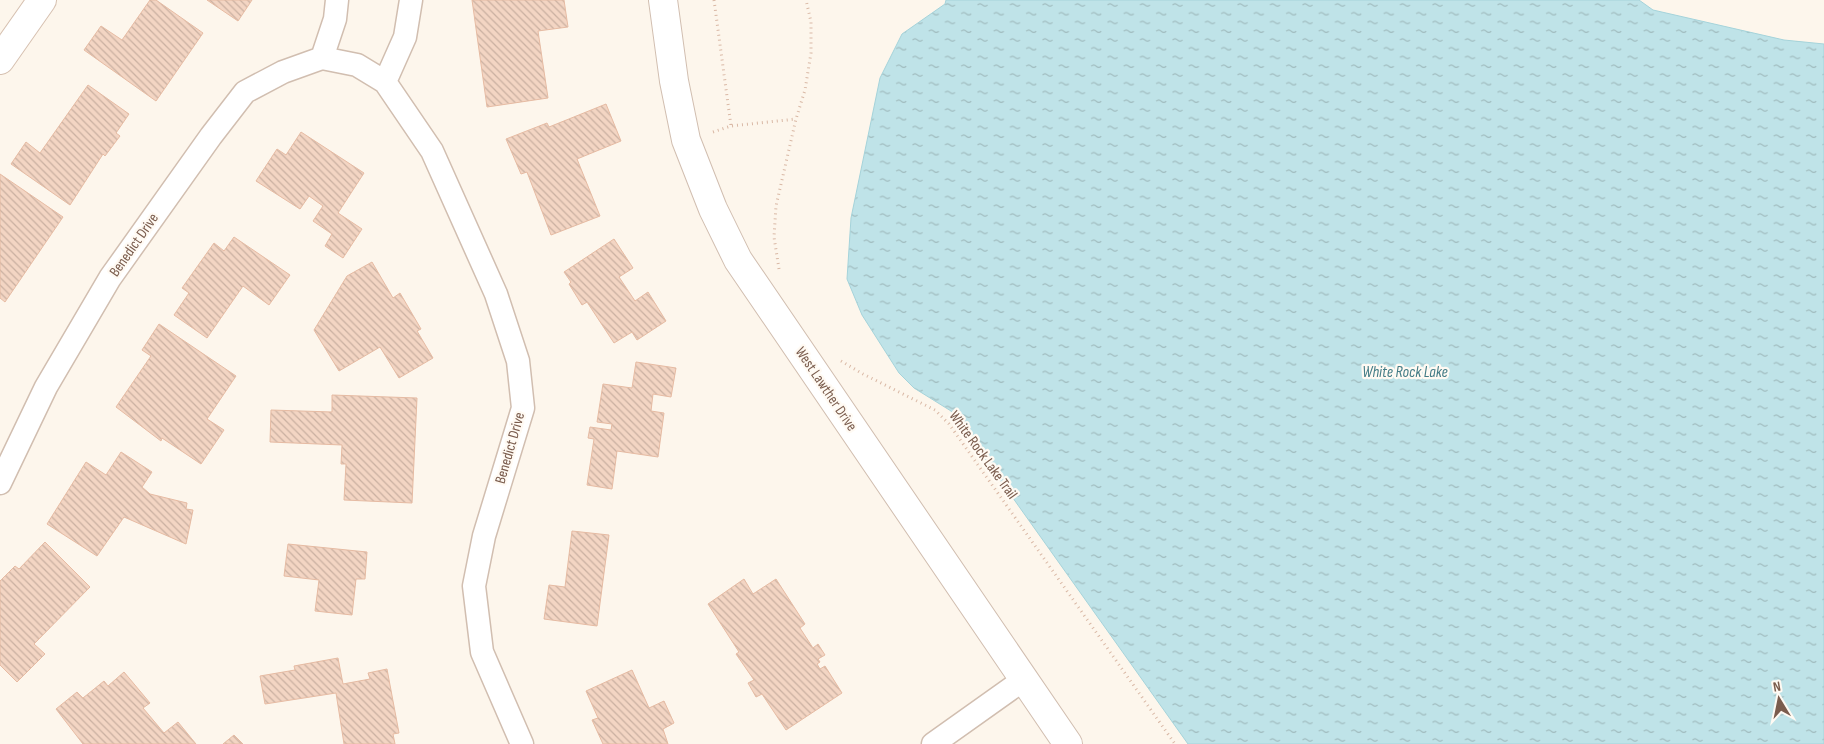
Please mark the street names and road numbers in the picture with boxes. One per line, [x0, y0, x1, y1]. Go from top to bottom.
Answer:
street label: Benedict Drive [105, 210, 163, 280]
street label: West Lawther Drive [791, 343, 861, 435]
street label: White Rock Lake Trail [945, 407, 1021, 503]
street label: Benedict Drive [491, 410, 529, 486]

